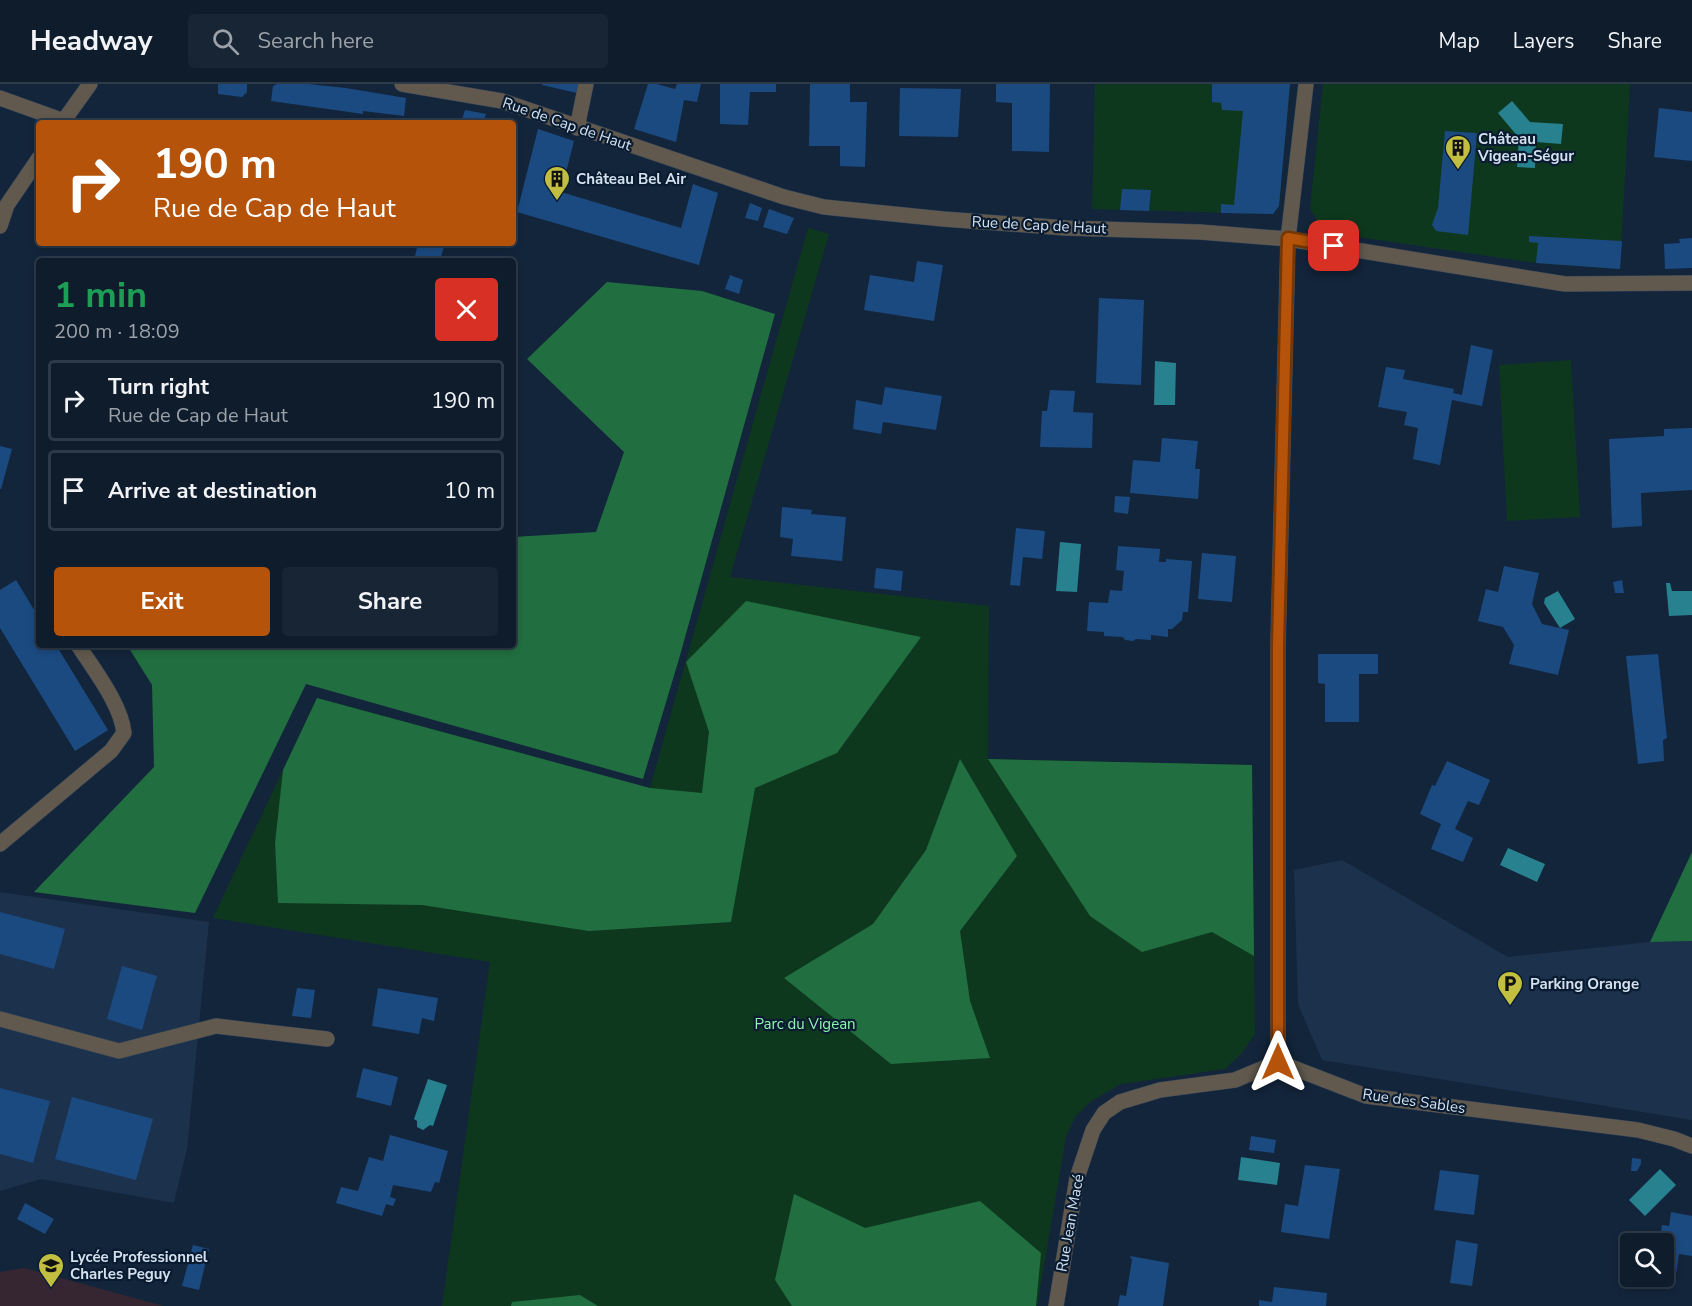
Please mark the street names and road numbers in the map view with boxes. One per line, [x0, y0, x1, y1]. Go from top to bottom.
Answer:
street label: Rue de Cap de Haut [500, 93, 635, 156]
street label: Rue de Cap de Haut [971, 211, 1108, 239]
street label: Rue des Sables [1361, 1084, 1467, 1118]
street label: Rue Jean Macé [1052, 1173, 1088, 1273]

